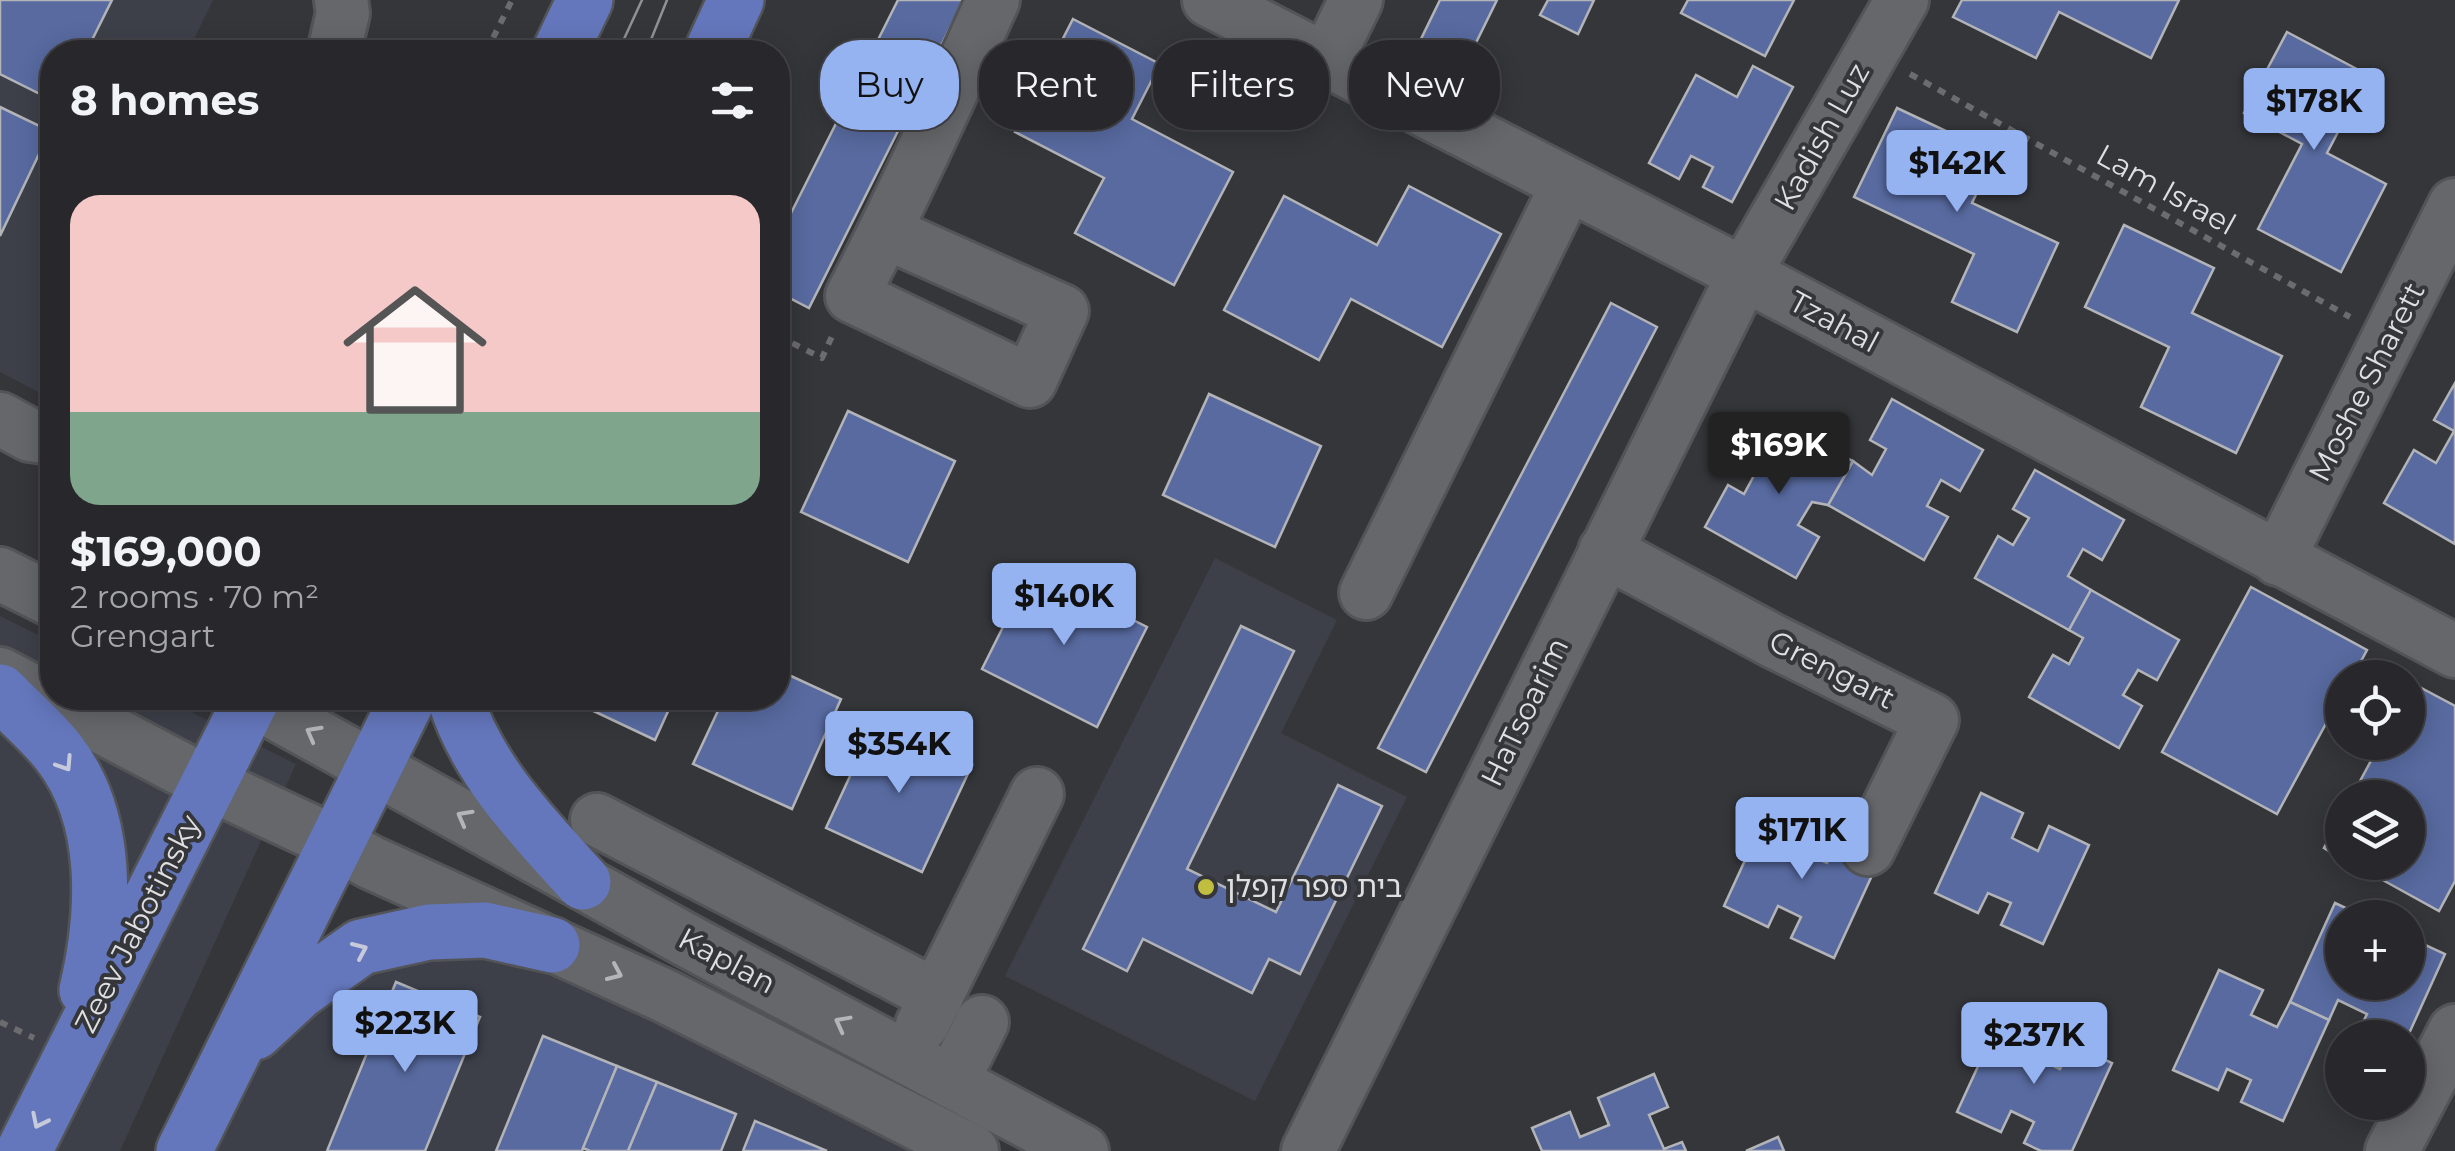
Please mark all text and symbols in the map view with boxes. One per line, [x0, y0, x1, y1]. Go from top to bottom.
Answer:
chip: Buy [820, 40, 959, 130]
chip: Rent [979, 40, 1133, 130]
chip: Filters [1153, 40, 1329, 130]
chip: New [1349, 40, 1500, 130]
street label: Kadish Luz [1766, 57, 1877, 217]
pin: $178K [2244, 68, 2384, 153]
icon: filters [705, 73, 760, 128]
text: 8 homes [70, 74, 259, 126]
text: $178K [2266, 81, 2362, 120]
pin: $142K [1887, 130, 2027, 215]
street label: Lam Israel [2090, 136, 2242, 243]
text: $142K [1908, 143, 2006, 182]
icon: home [325, 260, 505, 440]
street label: Moshe Sharett [2300, 276, 2433, 488]
street label: Tzahal [1783, 283, 1885, 360]
pin: $169K [1709, 412, 1849, 497]
text: $169K [1730, 425, 1828, 464]
text: $169,000 [70, 525, 262, 577]
pin: $140K [994, 563, 1134, 648]
text: $140K [1014, 576, 1114, 615]
text: 2 rooms · 70 m² [70, 577, 319, 616]
text: Grengart [70, 616, 215, 655]
street label: Grengart [1763, 622, 1901, 717]
street label: HaTsoarim [1473, 631, 1576, 792]
map controls [2325, 660, 2425, 1120]
button: locate [2325, 660, 2425, 760]
pin: $354K [829, 711, 969, 796]
text: $354K [847, 724, 951, 763]
one-way arrow [306, 726, 324, 746]
one-way arrow [53, 753, 72, 771]
button: layers [2325, 780, 2425, 880]
pin: $171K [1732, 797, 1872, 882]
street label: Zeev Jabotinsky [67, 808, 209, 1039]
one-way arrow [457, 809, 475, 829]
text: $171K [1757, 810, 1847, 849]
place label: בית ספר קפלן [1226, 868, 1402, 905]
marker: בית ספר קפלן [1195, 876, 1217, 898]
button: + [2325, 900, 2425, 1000]
street label: Kaplan [672, 920, 782, 1002]
one-way arrow [350, 942, 368, 962]
one-way arrow [605, 961, 623, 981]
pin: $223K [335, 990, 475, 1075]
pin: $237K [1964, 1002, 2104, 1087]
text: $223K [355, 1003, 455, 1042]
text: $237K [1983, 1015, 2085, 1054]
one-way arrow [834, 1016, 852, 1035]
button: − [2325, 1020, 2425, 1120]
one-way arrow [32, 1110, 51, 1128]

